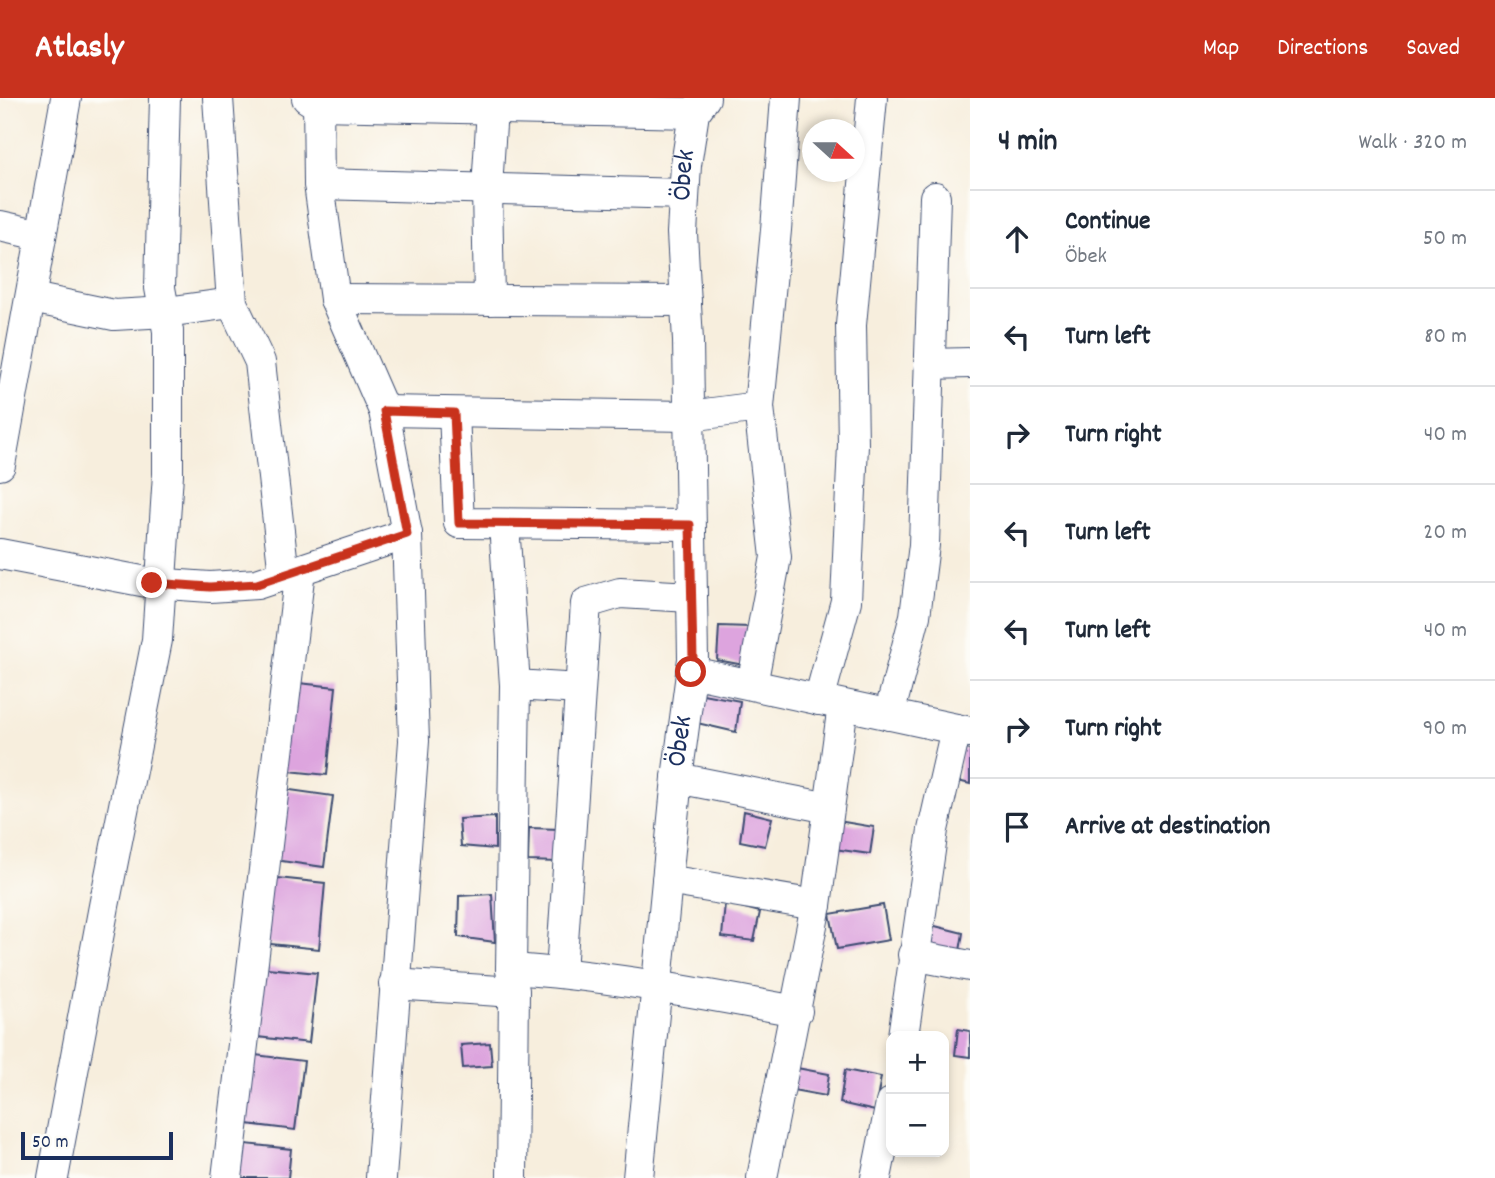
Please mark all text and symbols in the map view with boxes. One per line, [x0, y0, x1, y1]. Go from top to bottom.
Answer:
text: Atlasly [35, 26, 124, 73]
text: Map [1203, 32, 1239, 66]
text: Directions [1277, 32, 1368, 66]
text: Saved [1406, 32, 1460, 66]
north arrow [802, 119, 865, 182]
text: 4 min [998, 122, 1057, 165]
text: Walk · 320 m [1358, 127, 1467, 160]
street label: Öbek [664, 147, 708, 202]
text: Continue [1065, 204, 1150, 241]
icon: ahead [998, 220, 1036, 258]
text: 50 m [1423, 223, 1467, 256]
text: Öbek [1065, 241, 1107, 274]
icon: left [998, 318, 1036, 356]
text: Turn left [1065, 319, 1151, 356]
text: 80 m [1424, 321, 1467, 354]
icon: right [998, 416, 1036, 454]
text: Turn right [1065, 417, 1162, 454]
text: 40 m [1424, 419, 1467, 452]
icon: left [998, 514, 1036, 552]
text: Turn left [1065, 515, 1151, 552]
text: 20 m [1423, 517, 1467, 550]
route end [136, 567, 167, 598]
icon: left [998, 612, 1036, 650]
text: Turn left [1065, 613, 1151, 650]
text: 40 m [1424, 615, 1467, 648]
route start [675, 656, 706, 687]
icon: right [998, 710, 1036, 748]
text: Turn right [1065, 711, 1162, 748]
street label: Öbek [659, 713, 705, 769]
text: 90 m [1423, 713, 1467, 746]
icon: arrive [998, 808, 1036, 846]
text: Arrive at destination [1065, 809, 1270, 846]
map controls [886, 1031, 949, 1157]
button: + [886, 1031, 949, 1094]
button: − [886, 1094, 949, 1157]
scale bar [21, 1129, 173, 1161]
text: 50 m [32, 1130, 69, 1157]

